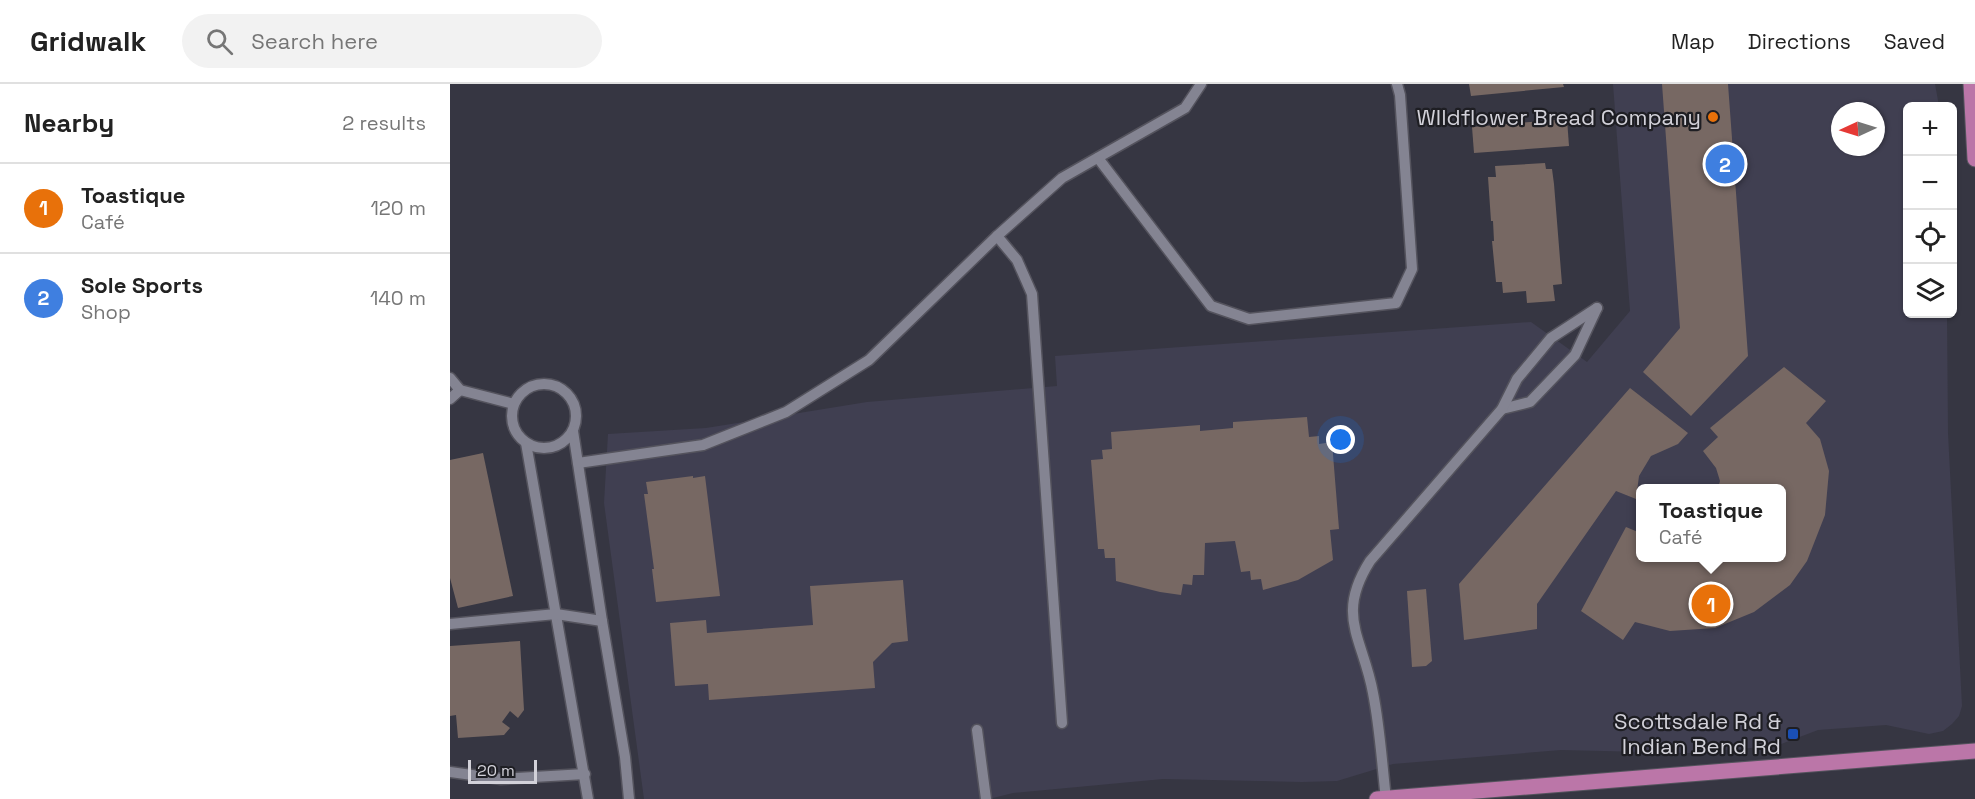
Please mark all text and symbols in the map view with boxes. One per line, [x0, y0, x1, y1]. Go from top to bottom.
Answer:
search box [182, 14, 602, 68]
text: Gridwalk [30, 23, 146, 59]
icon: search [203, 25, 236, 58]
text: Search here [251, 27, 378, 55]
text: Map [1671, 28, 1715, 55]
text: Directions [1748, 28, 1851, 55]
text: Saved [1884, 28, 1945, 55]
north arrow [1831, 102, 1885, 156]
map controls [1903, 102, 1957, 318]
button: + [1903, 102, 1957, 156]
place label: WIldflower Bread Company [1417, 103, 1701, 131]
text: Nearby [24, 106, 114, 140]
text: 2 results [342, 110, 426, 136]
marker: WIldflower Bread Company [1706, 110, 1720, 124]
pin: 2 [1706, 142, 1744, 187]
button: − [1903, 156, 1957, 210]
text: Toastique [81, 181, 185, 209]
text: 1 [39, 195, 48, 221]
text: 120 m [370, 195, 426, 221]
text: Café [81, 209, 125, 235]
button: locate [1903, 210, 1957, 264]
button: layers [1903, 264, 1957, 318]
text: Sole Sports [81, 271, 203, 299]
text: 2 [38, 285, 49, 311]
text: 140 m [370, 285, 426, 311]
text: Shop [81, 299, 131, 325]
your location [1326, 425, 1355, 454]
popup [1636, 484, 1786, 562]
text: Toastique [1659, 496, 1763, 524]
text: Café [1659, 524, 1703, 550]
pin: 1 [1692, 582, 1730, 626]
place label: Scottsdale Rd & Indian Bend Rd [1614, 707, 1781, 760]
marker: Scottsdale Rd & Indian Bend Rd [1786, 727, 1800, 741]
scale bar [468, 757, 537, 784]
text: 20 m [477, 760, 515, 781]

